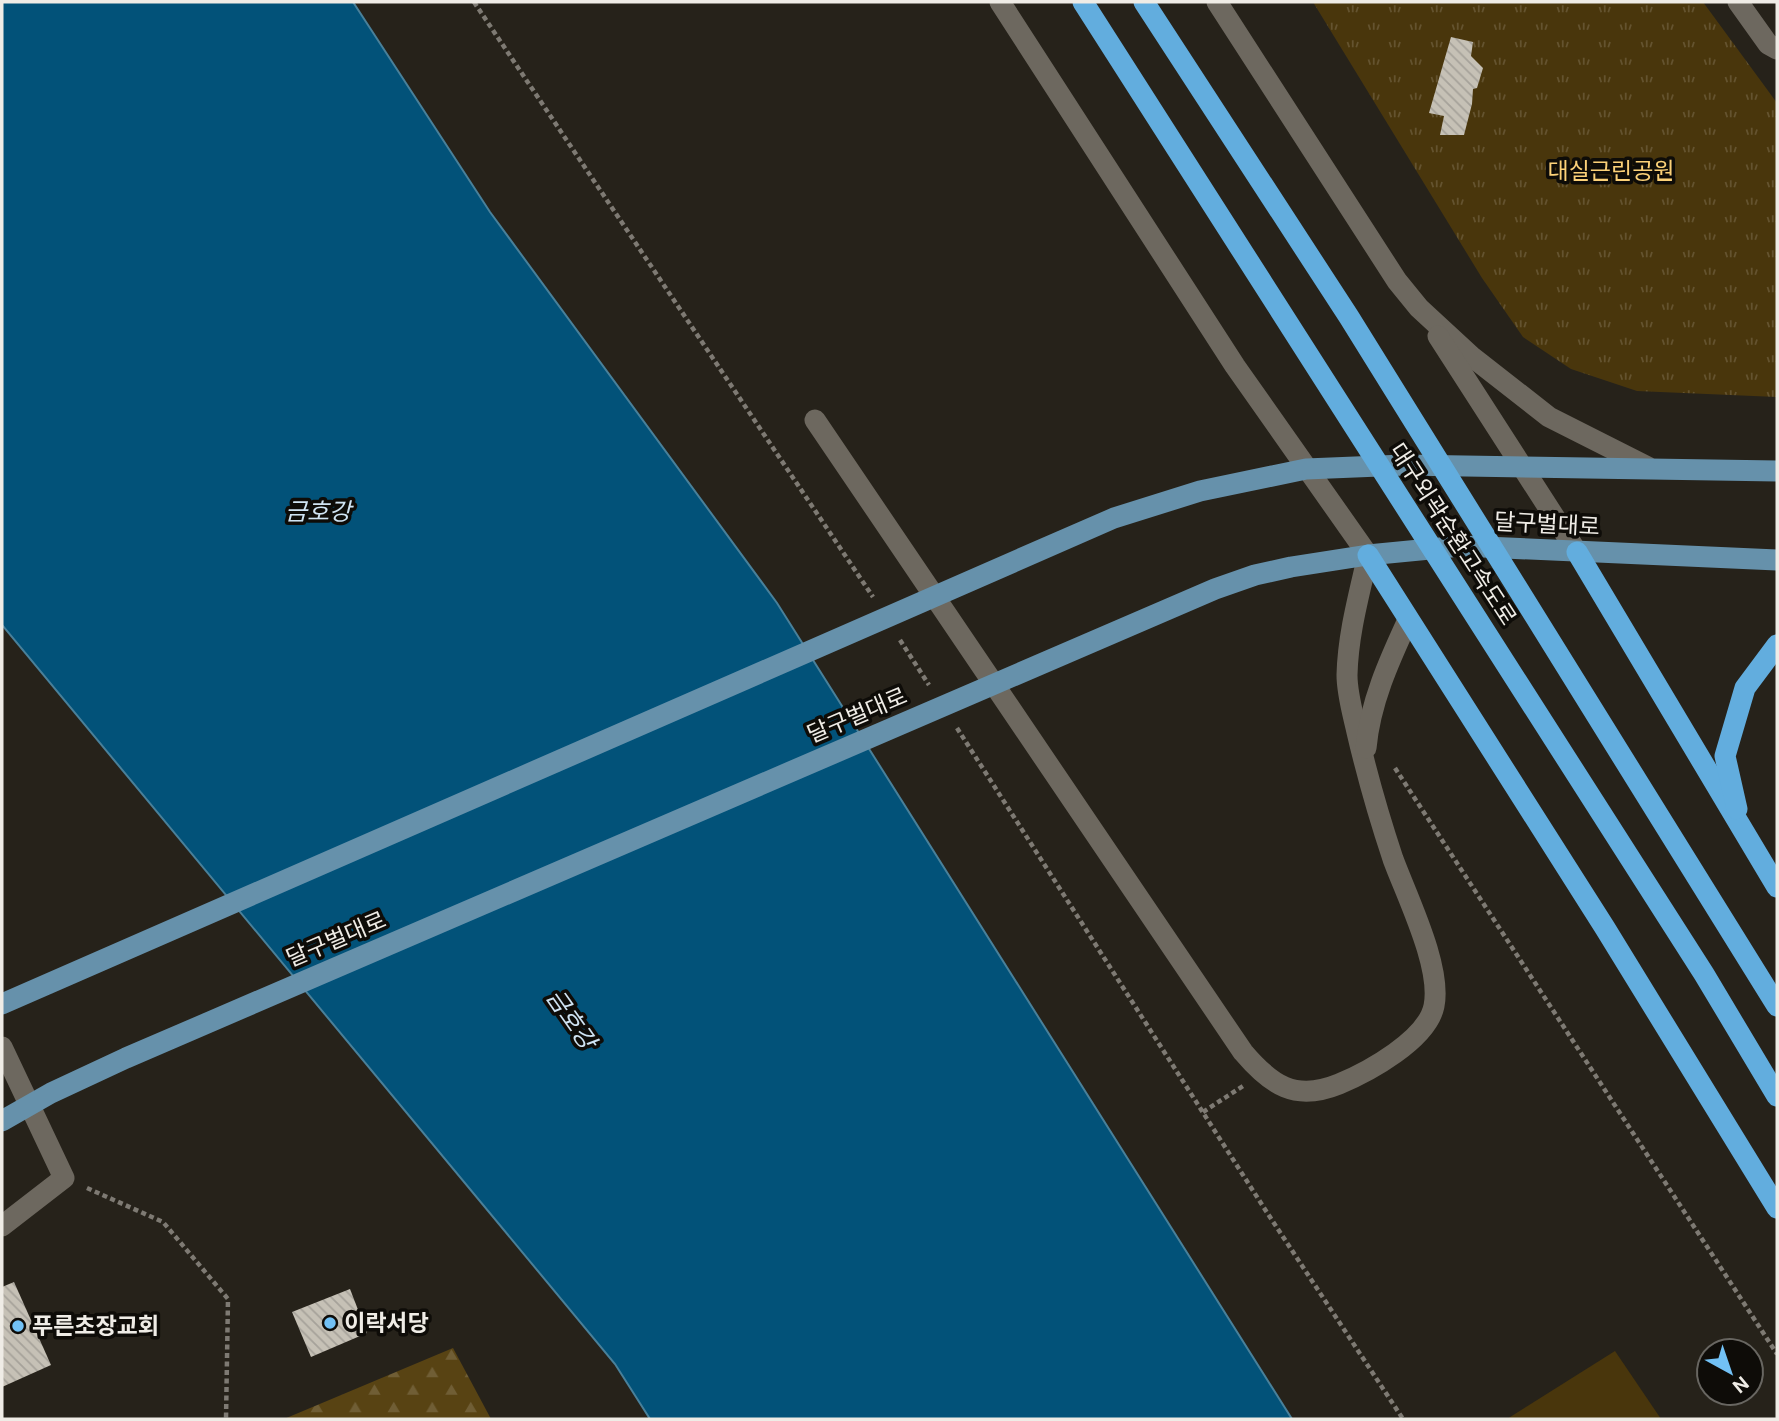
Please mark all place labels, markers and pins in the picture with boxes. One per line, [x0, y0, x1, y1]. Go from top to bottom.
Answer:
place label: 이락서당 [344, 1308, 429, 1338]
place label: 푸른초장교회 [32, 1311, 159, 1341]
marker: 이락서당 [322, 1315, 338, 1331]
marker: 푸른초장교회 [10, 1318, 26, 1334]

